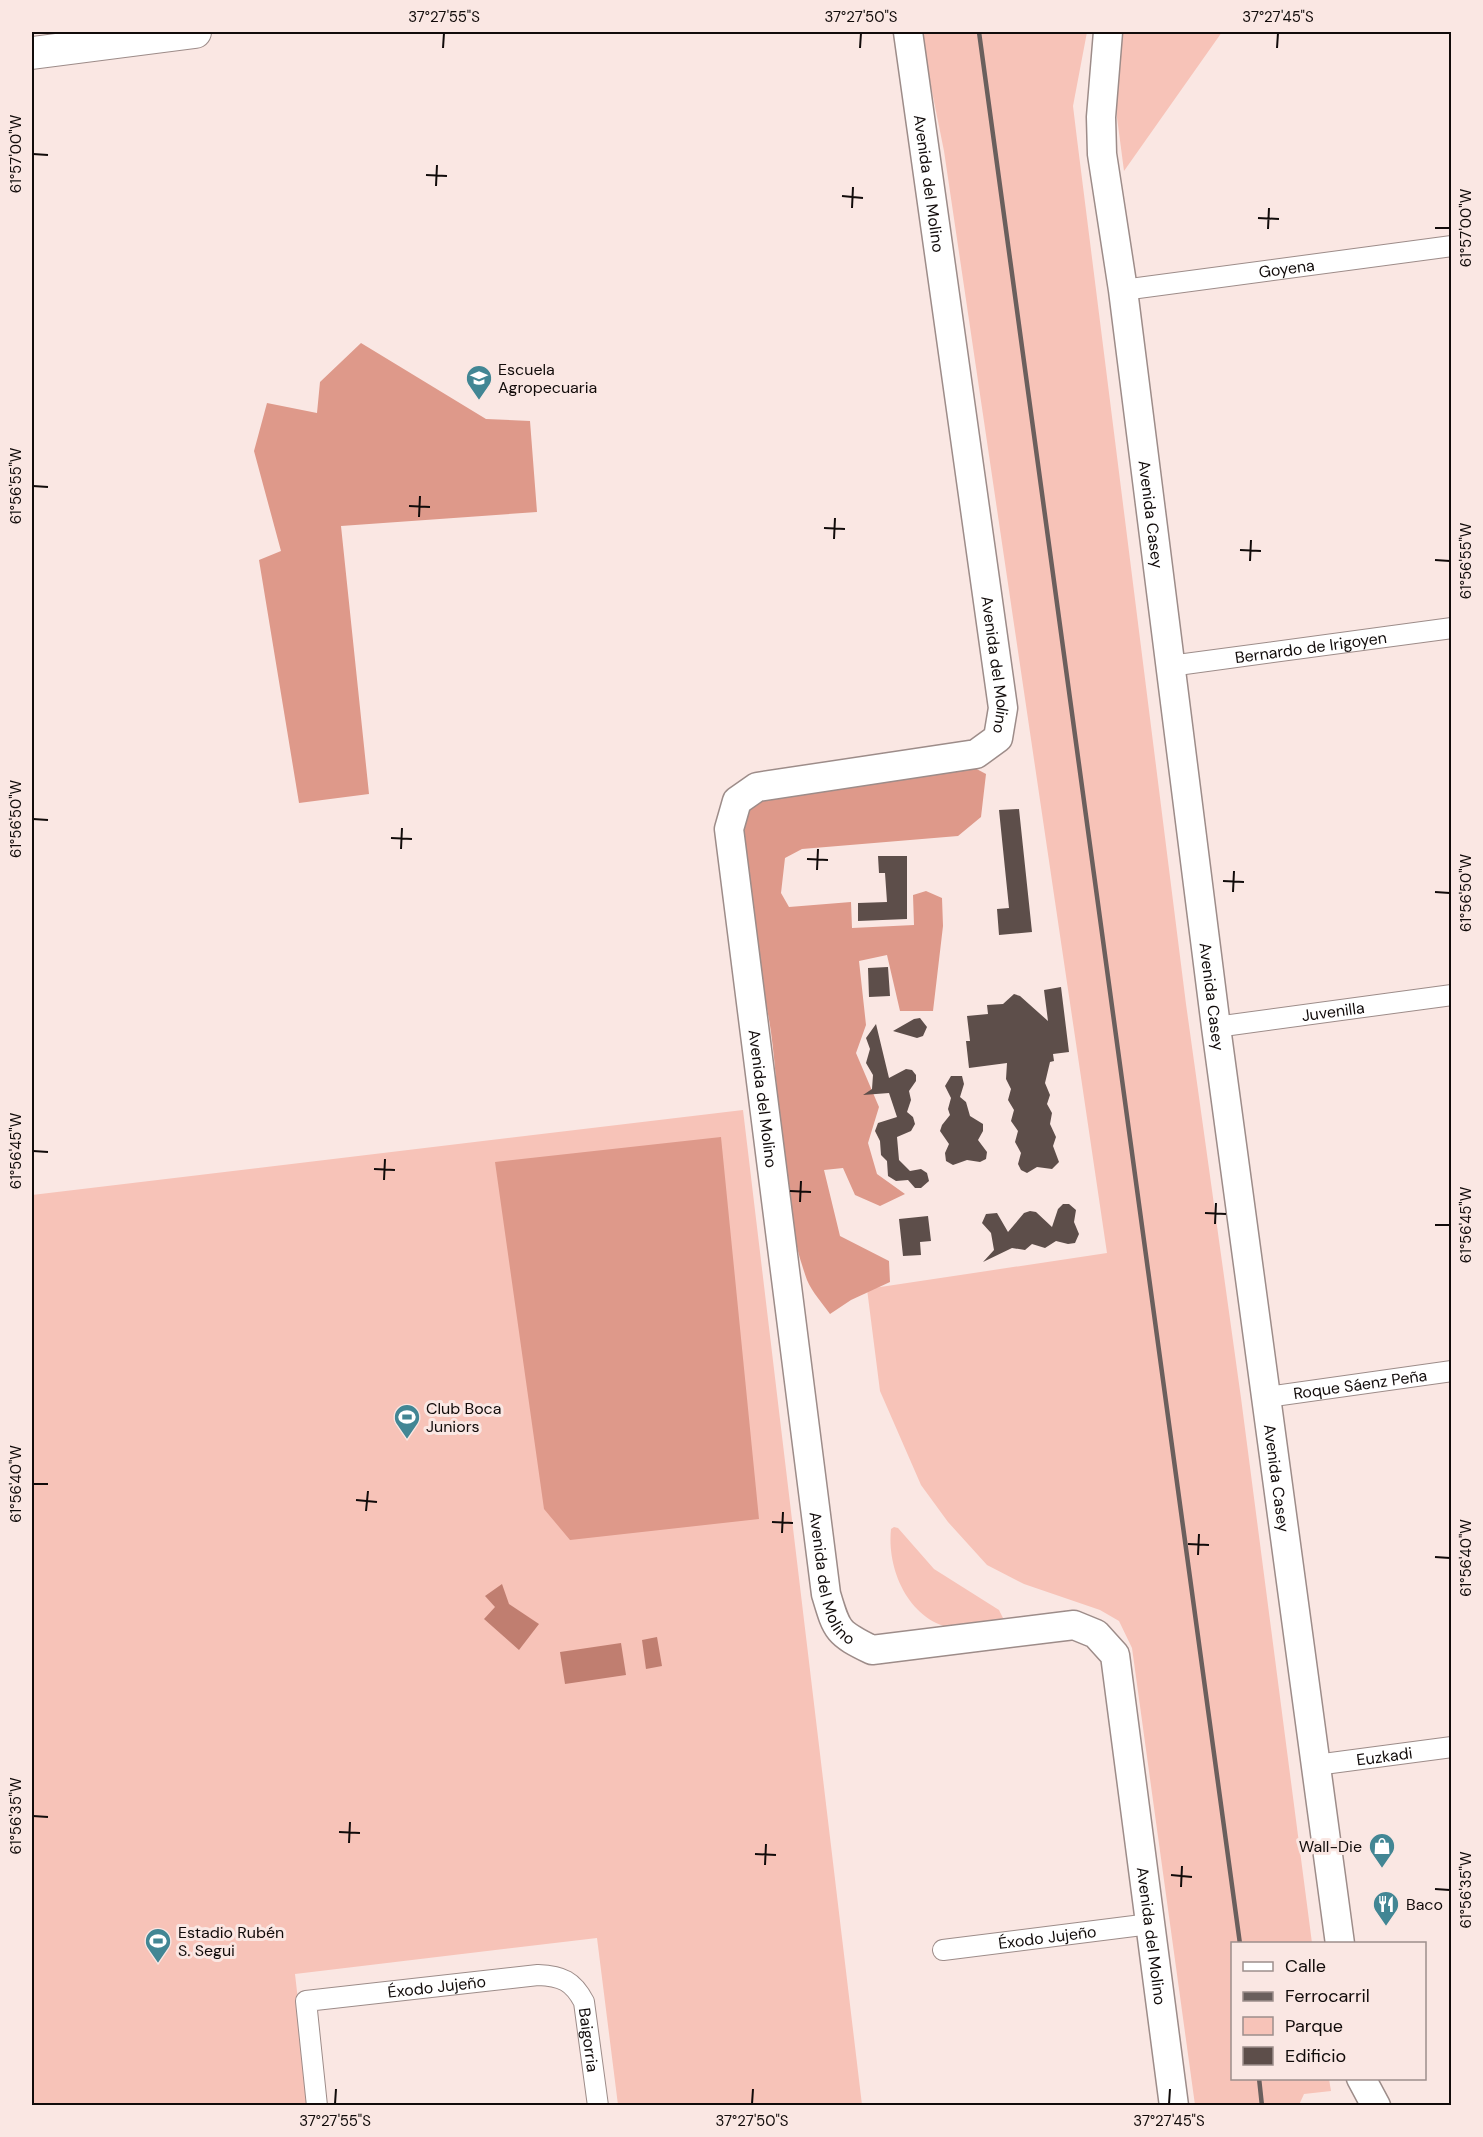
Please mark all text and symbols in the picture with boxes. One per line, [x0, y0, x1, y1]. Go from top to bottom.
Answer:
text: 37°27'55"S [408, 7, 480, 27]
text: 37°27'50"S [824, 7, 898, 27]
text: 37°27'45"S [1242, 7, 1314, 27]
street label: Avenida del Molino [909, 113, 949, 254]
text: 61°57'00"W [6, 114, 26, 193]
text: 61°57'00"W [1456, 188, 1476, 267]
street label: Goyena [1257, 254, 1316, 283]
place label: Escuela Agropecuaria [498, 359, 597, 398]
school or university icon: Escuela Agropecuaria [464, 363, 494, 401]
text: 61°56'55"W [6, 447, 26, 524]
street label: Avenida Casey [1134, 459, 1168, 570]
text: 61°56'55"W [1456, 522, 1476, 599]
street label: Avenida del Molino [976, 595, 1013, 735]
street label: Bernardo de Irigoyen [1234, 627, 1388, 668]
text: 61°56'50"W [6, 779, 26, 858]
text: 61°56'50"W [1456, 853, 1476, 932]
street label: Avenida Casey [1194, 941, 1229, 1052]
street label: Juvenilla [1300, 997, 1366, 1026]
street label: Avenida del Molino [744, 1028, 782, 1169]
text: 61°56'45"W [6, 1112, 26, 1189]
text: 61°56'45"W [1456, 1186, 1476, 1263]
street label: Roque Sáenz Peña [1292, 1365, 1428, 1404]
place label: Club Boca Juniors [426, 1398, 501, 1437]
sports icon: Club Boca Juniors [392, 1402, 422, 1440]
street label: Avenida Casey [1259, 1423, 1294, 1534]
text: 61°56'40"W [6, 1445, 26, 1523]
street label: Avenida del Molino [805, 1510, 859, 1650]
text: 61°56'40"W [1456, 1519, 1476, 1597]
street label: Euzkadi [1355, 1742, 1414, 1771]
text: 61°56'35"W [6, 1777, 26, 1854]
shop icon: Wall-Die [1367, 1831, 1397, 1869]
place label: Wall-Die [1299, 1836, 1362, 1857]
text: 61°56'35"W [1456, 1851, 1476, 1928]
street label: Avenida del Molino [1132, 1866, 1171, 2006]
restaurant icon: Baco [1371, 1889, 1401, 1927]
place label: Baco [1406, 1894, 1443, 1915]
street label: Éxodo Jujeño [997, 1921, 1098, 1954]
place label: Estadio Rubén S. Segui [178, 1922, 284, 1961]
sports icon: Estadio Rubén S. Segui [143, 1926, 173, 1964]
legend [1231, 1942, 1426, 2080]
text: Calle [1285, 1954, 1326, 1978]
street label: Éxodo Jujeño [386, 1971, 487, 2003]
text: Ferrocarril [1285, 1984, 1370, 2008]
street label: Baigorria [574, 2006, 603, 2073]
text: Parque [1285, 2014, 1343, 2038]
text: Edificio [1285, 2044, 1346, 2068]
text: 37°27'55"S [299, 2111, 371, 2131]
text: 37°27'50"S [715, 2111, 789, 2131]
text: 37°27'45"S [1133, 2111, 1205, 2131]

